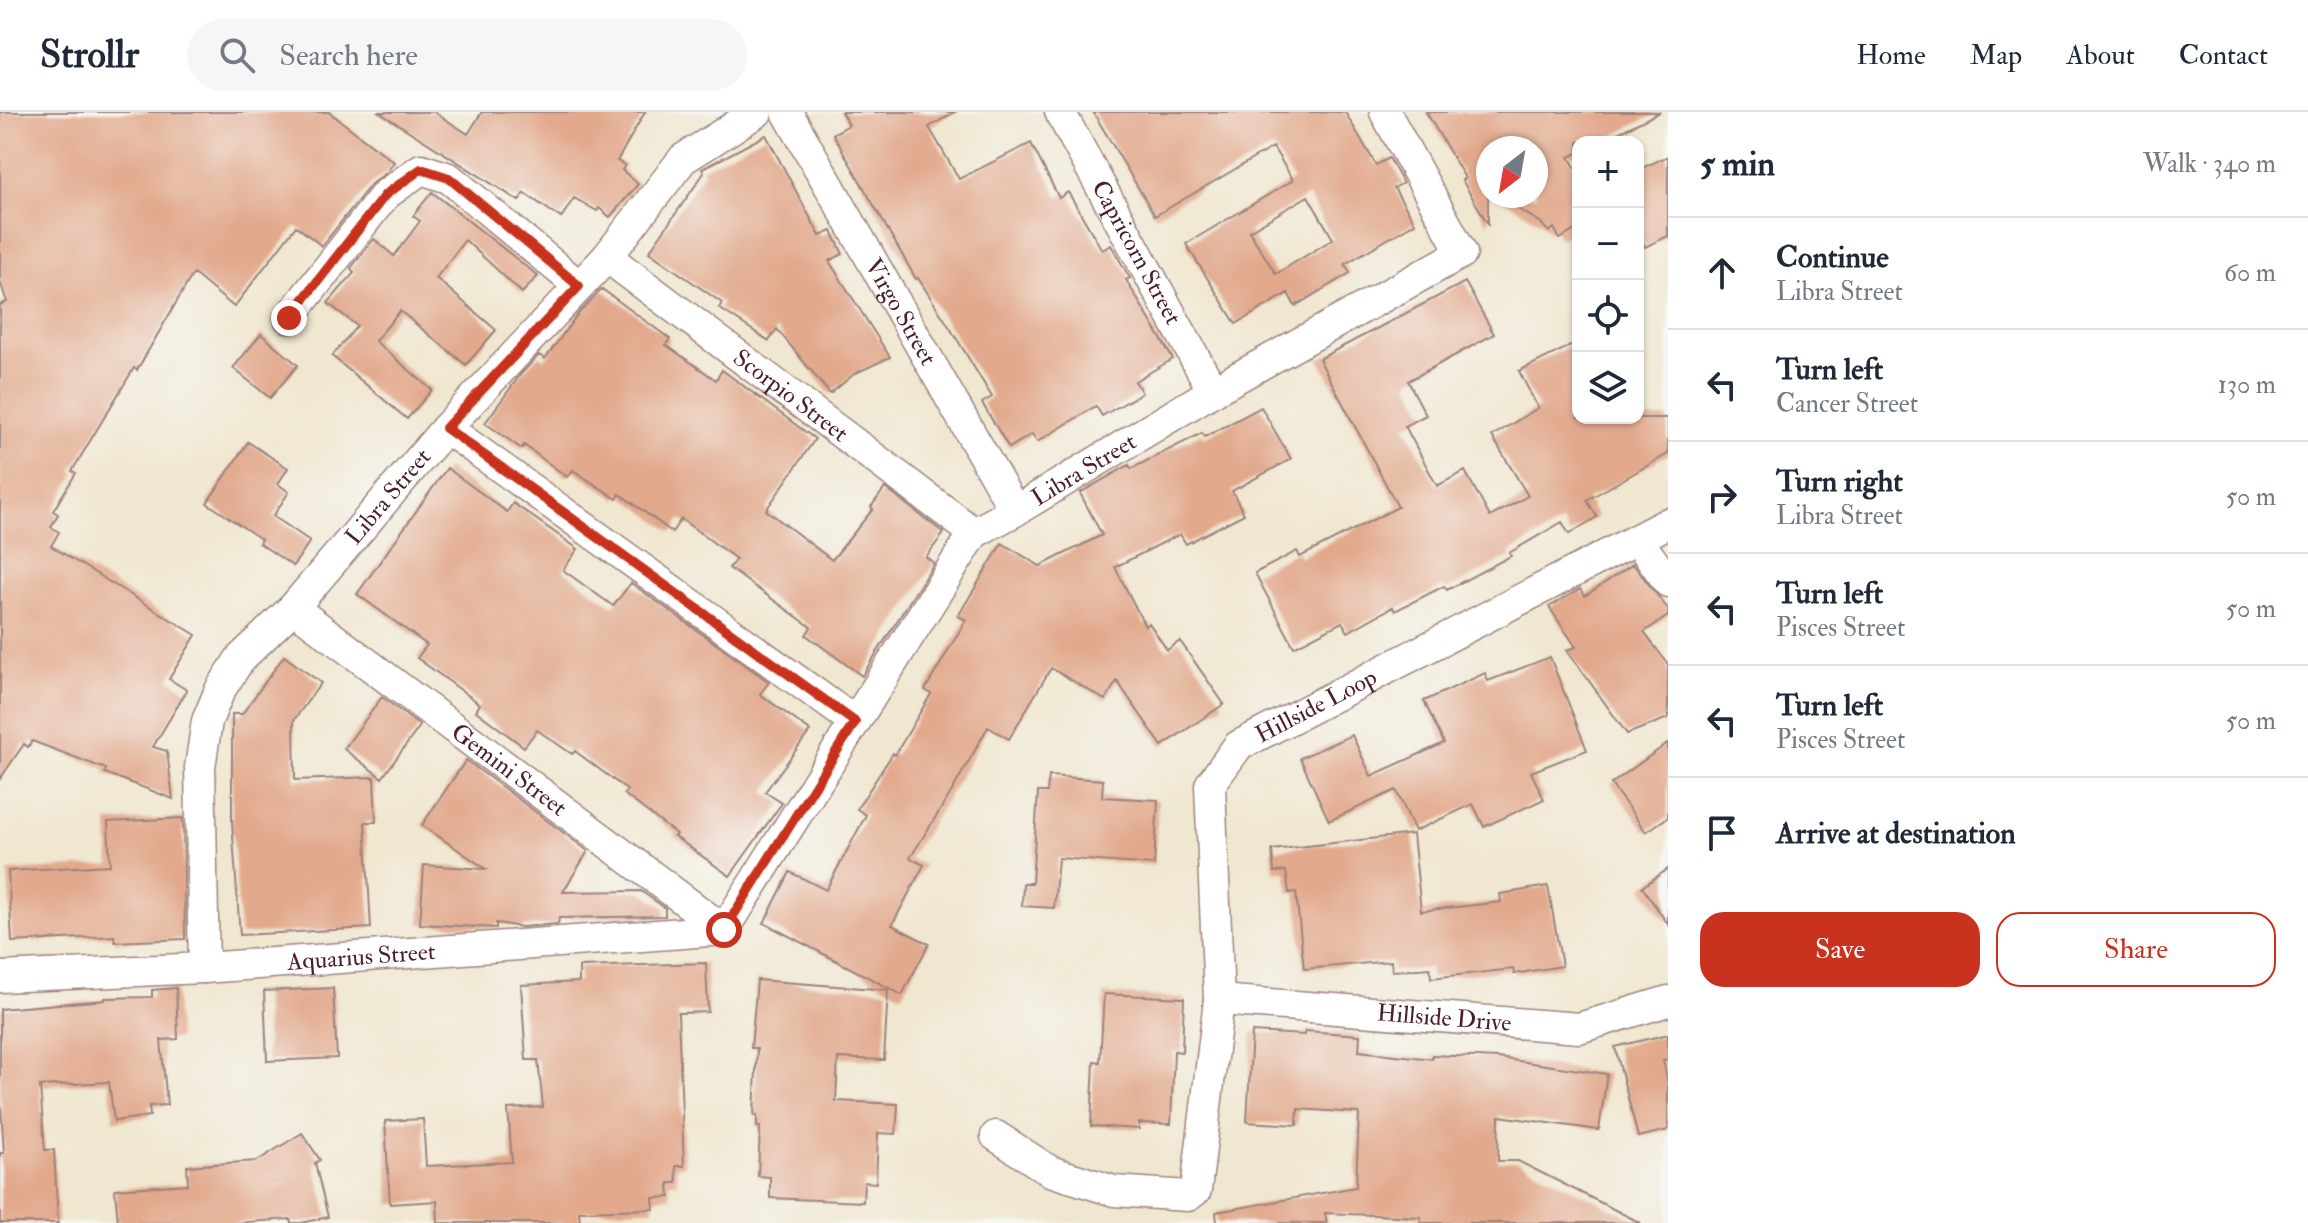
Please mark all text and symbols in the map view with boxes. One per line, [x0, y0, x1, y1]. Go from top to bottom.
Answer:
search box [187, 19, 747, 91]
text: Strollr [40, 31, 139, 79]
icon: search [215, 33, 259, 77]
text: Search here [279, 37, 418, 74]
text: Home [1856, 38, 1926, 73]
text: Map [1970, 38, 2022, 73]
text: About [2066, 38, 2135, 73]
text: Contact [2179, 38, 2268, 73]
north arrow [1476, 136, 1548, 208]
map controls [1572, 136, 1644, 424]
button: + [1572, 136, 1644, 208]
text: 5 min [1700, 143, 1775, 186]
text: Walk · 340 m [2143, 148, 2276, 180]
street label: Capricorn Street [1085, 175, 1189, 330]
button: − [1572, 208, 1644, 280]
text: Continue [1776, 239, 1889, 276]
icon: ahead [1700, 251, 1744, 295]
street label: Virgo Street [858, 253, 944, 371]
text: 60 m [2224, 257, 2276, 289]
text: Libra Street [1776, 276, 1903, 308]
button: locate [1572, 280, 1644, 352]
route end [271, 300, 307, 336]
street label: Scorpio Street [727, 342, 855, 449]
text: Turn left [1776, 351, 1883, 388]
button: layers [1572, 352, 1644, 424]
icon: left [1700, 363, 1744, 407]
text: 130 m [2218, 369, 2276, 401]
text: Cancer Street [1776, 388, 1918, 420]
street label: Libra Street [1026, 426, 1142, 513]
street label: Libra Street [338, 442, 438, 551]
text: Turn right [1776, 463, 1903, 500]
icon: right [1700, 475, 1744, 519]
text: 50 m [2226, 481, 2276, 513]
text: Libra Street [1776, 500, 1903, 532]
text: Turn left [1776, 575, 1883, 612]
icon: left [1700, 587, 1744, 631]
text: 50 m [2226, 593, 2276, 625]
text: Pisces Street [1776, 612, 1905, 644]
street label: Hillside Loop [1250, 661, 1382, 750]
text: Turn left [1776, 687, 1883, 724]
icon: left [1700, 699, 1744, 743]
text: 50 m [2226, 705, 2276, 737]
street label: Gemini Street [445, 716, 574, 823]
text: Pisces Street [1776, 724, 1905, 756]
icon: arrive [1700, 811, 1744, 855]
text: Arrive at destination [1776, 815, 2016, 852]
route start [706, 912, 742, 948]
button: Save [1700, 912, 1980, 987]
button: Share [1996, 912, 2276, 987]
street label: Aquarius Street [285, 936, 437, 977]
street label: Hillside Drive [1376, 997, 1513, 1038]

